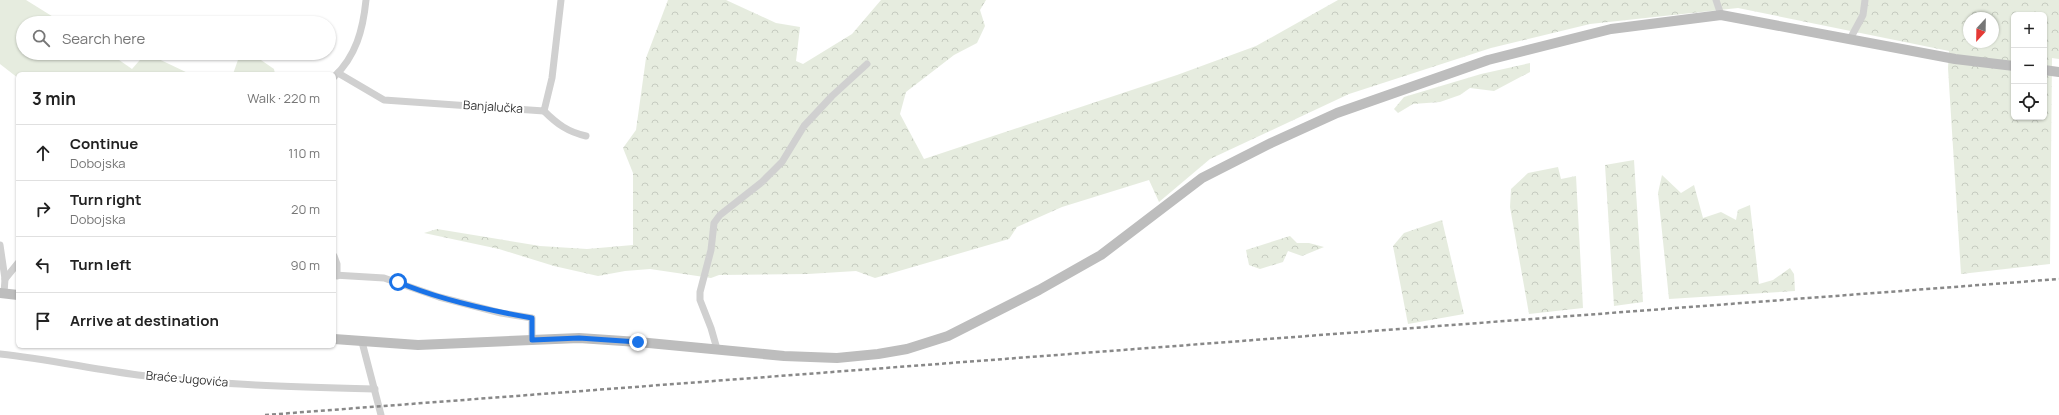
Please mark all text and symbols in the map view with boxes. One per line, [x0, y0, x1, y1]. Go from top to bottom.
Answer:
north arrow [1963, 12, 1999, 48]
map controls [2011, 12, 2047, 120]
button: + [2011, 12, 2047, 48]
search box [16, 16, 336, 60]
icon: search [30, 27, 52, 49]
text: Search here [62, 28, 145, 49]
button: − [2011, 48, 2047, 84]
button: locate [2011, 84, 2047, 120]
text: 3 min [32, 87, 76, 110]
text: Walk · 220 m [247, 89, 320, 107]
street label: Banjalučka [463, 96, 524, 117]
text: Continue [70, 133, 138, 154]
icon: ahead [32, 142, 54, 164]
text: 110 m [288, 144, 320, 162]
text: Dobojska [70, 154, 126, 172]
text: Turn right [70, 189, 141, 210]
icon: right [32, 198, 54, 220]
text: 20 m [291, 200, 320, 218]
text: Dobojska [70, 210, 126, 228]
icon: left [32, 254, 54, 276]
text: Turn left [70, 254, 132, 275]
text: 90 m [290, 256, 320, 274]
route start [389, 273, 407, 291]
icon: arrive [32, 310, 54, 332]
text: Arrive at destination [70, 310, 219, 331]
route end [629, 333, 647, 351]
street label: Braće Jugovića [145, 366, 229, 391]

